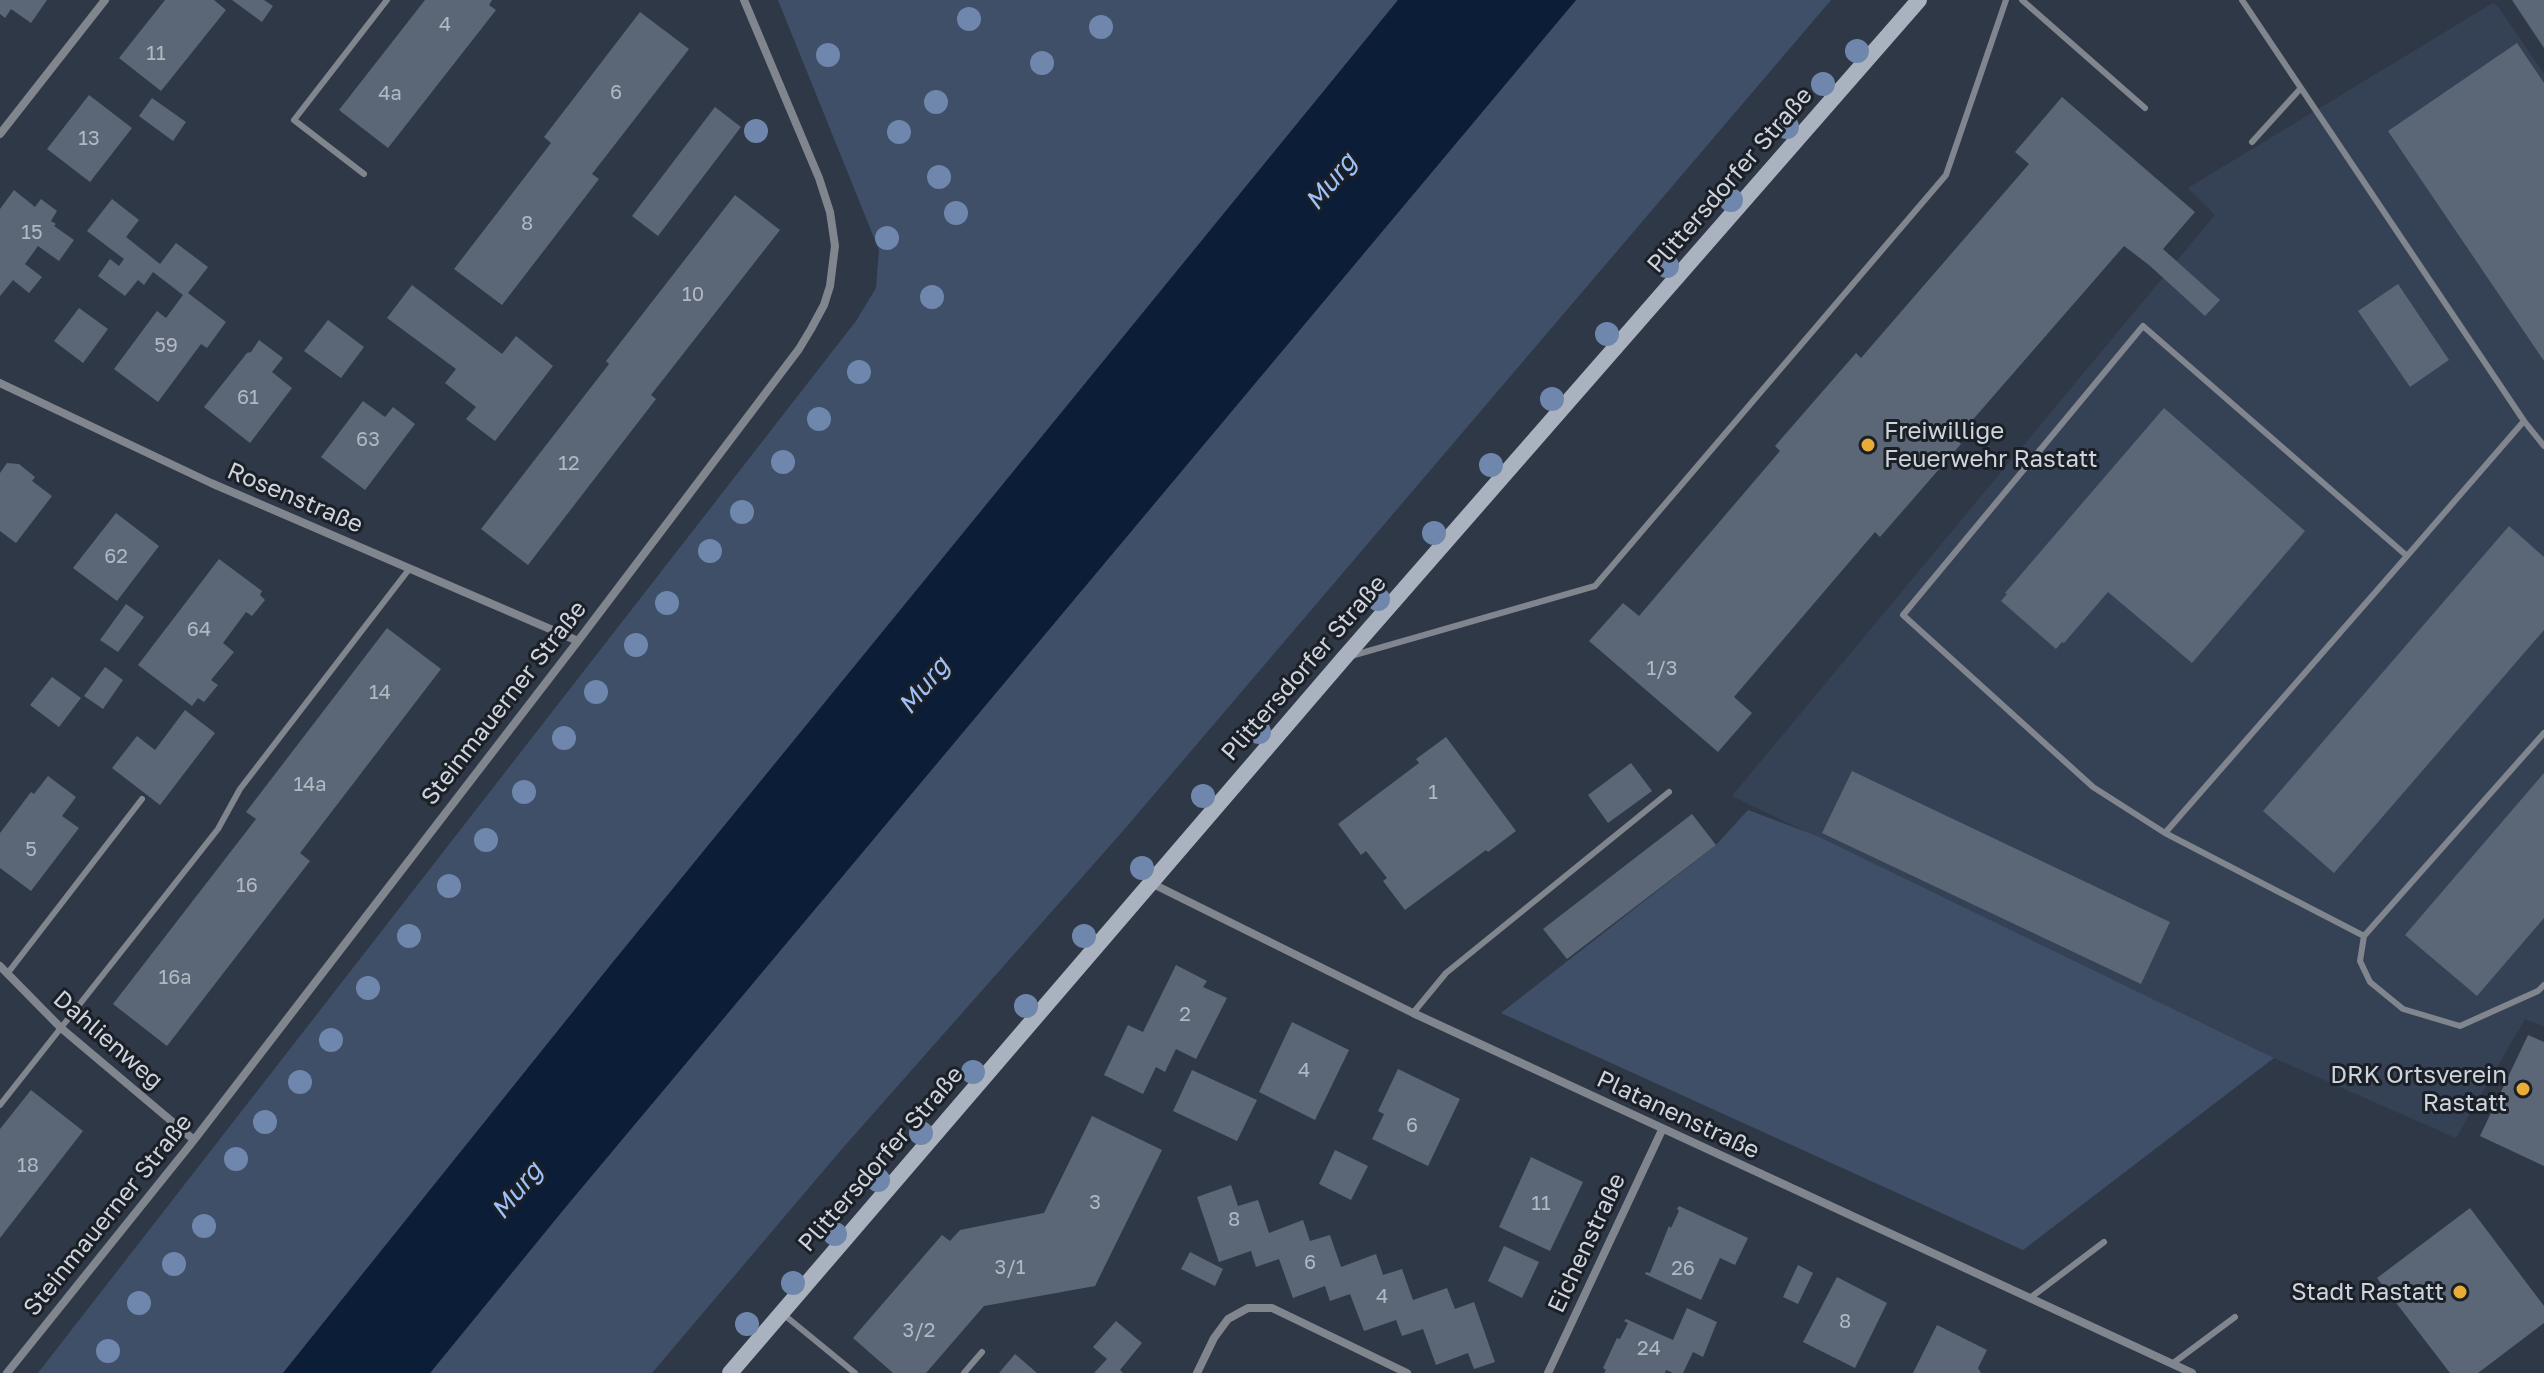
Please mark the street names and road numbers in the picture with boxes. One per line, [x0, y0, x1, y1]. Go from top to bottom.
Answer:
street label: Plittersdorfer Straße [1642, 81, 1818, 279]
street label: Rosenstraße [223, 456, 367, 540]
street label: Plittersdorfer Straße [1216, 569, 1392, 767]
street label: Steinmauerner Straße [415, 595, 593, 811]
street label: Dahlienweg [47, 985, 169, 1095]
street label: Plittersdorfer Straße [793, 1060, 969, 1258]
street label: Platanenstraße [1592, 1065, 1764, 1165]
street label: Steinmauerner Straße [18, 1108, 198, 1322]
street label: Eichenstraße [1542, 1169, 1632, 1317]

